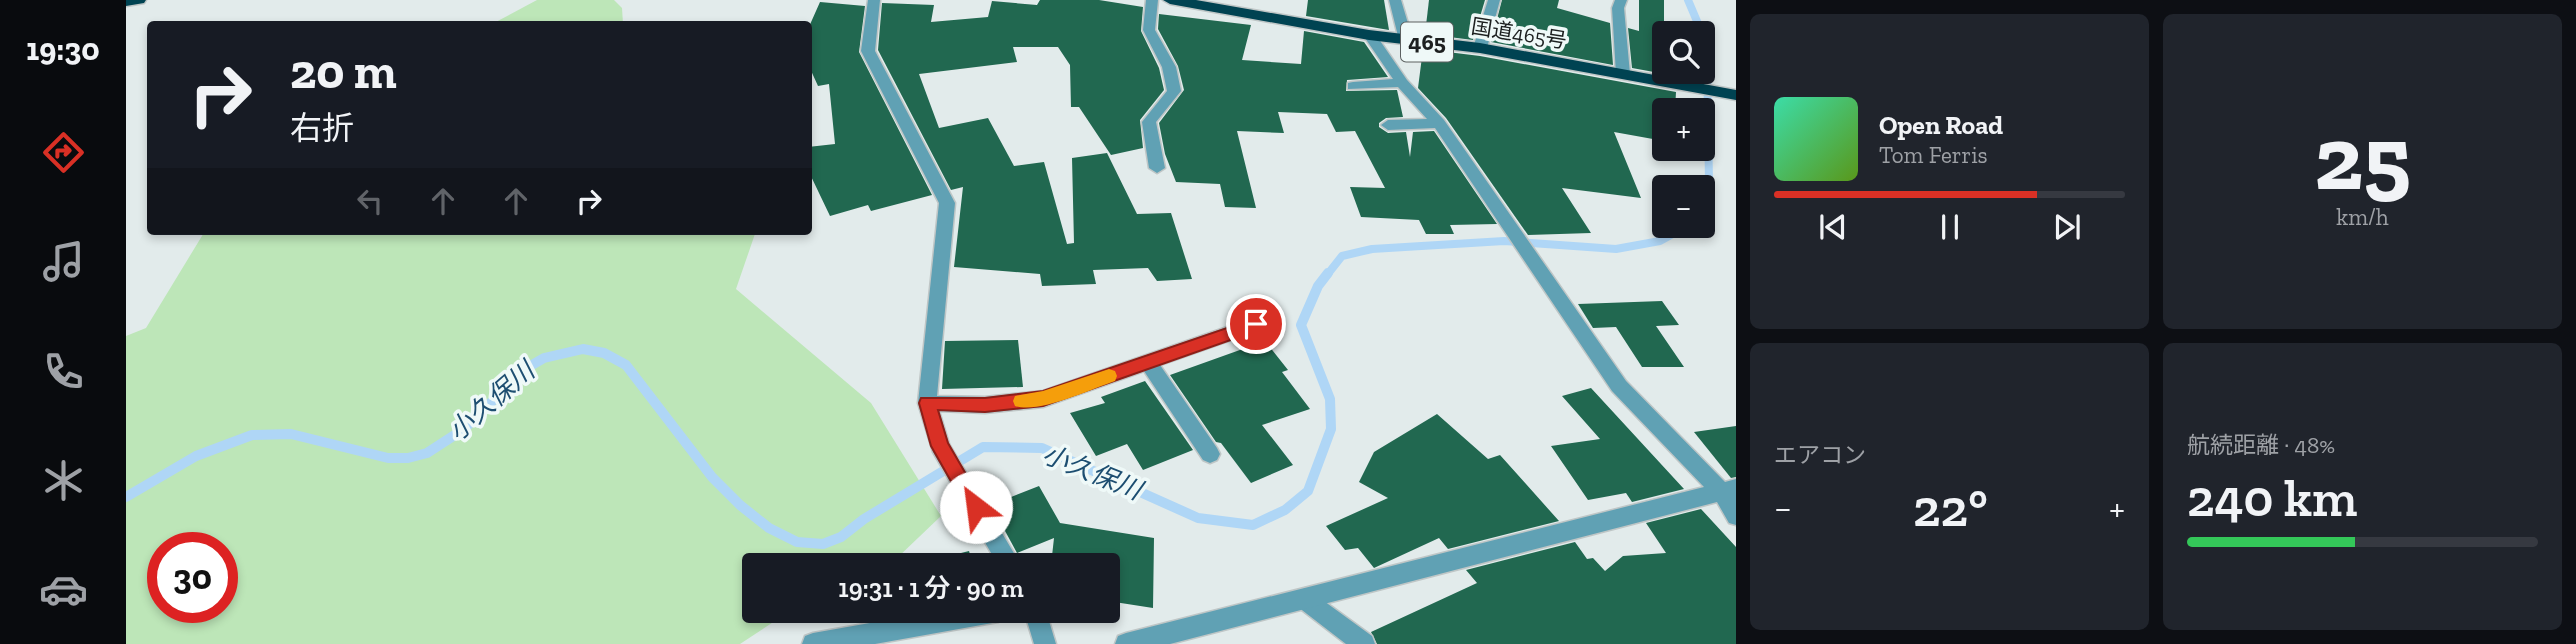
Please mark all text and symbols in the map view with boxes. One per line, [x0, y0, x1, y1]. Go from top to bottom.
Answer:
street label: 国道465号 [1470, 13, 1568, 53]
map controls [1652, 21, 1715, 238]
button: search [1652, 21, 1715, 84]
road number: 465 [1401, 22, 1453, 61]
text: 19:30 [26, 30, 100, 68]
text: 20 m [290, 42, 397, 101]
icon: right [175, 49, 266, 140]
button: + [1652, 98, 1715, 161]
text: 25 [2314, 103, 2411, 212]
text: 右折 [290, 109, 354, 147]
text: Open Road [1879, 109, 2003, 141]
icon: directions [39, 128, 88, 177]
text: Tom Ferris [1879, 141, 1988, 169]
button: − [1652, 175, 1715, 238]
icon: left [351, 182, 389, 220]
icon: ahead [424, 182, 462, 220]
icon: ahead [497, 182, 535, 220]
icon: right [570, 182, 608, 220]
text: km/h [2336, 203, 2389, 231]
icon: previous [1814, 208, 1852, 246]
icon: pause [1931, 208, 1969, 246]
icon: next [2048, 208, 2086, 246]
icon: music [39, 237, 88, 286]
pin [1226, 294, 1286, 354]
icon: arrive [1237, 305, 1275, 343]
icon: phone [39, 347, 88, 396]
water label: 小久保川 [441, 353, 543, 447]
text: 航続距離 · 48% [2187, 431, 2335, 459]
water label: 小久保川 [1038, 438, 1149, 507]
text: エアコン [1774, 441, 1866, 469]
icon: climate [39, 456, 88, 505]
text: 240 km [2187, 467, 2357, 529]
position arrow [939, 470, 1013, 544]
text: 22° [1913, 477, 1988, 539]
text: − [1774, 485, 1792, 531]
text: + [2109, 485, 2125, 531]
speed limit sign: 30 [147, 532, 238, 623]
icon: car [39, 565, 88, 614]
text: 19:31 · 1 分 · 90 m [838, 572, 1024, 604]

